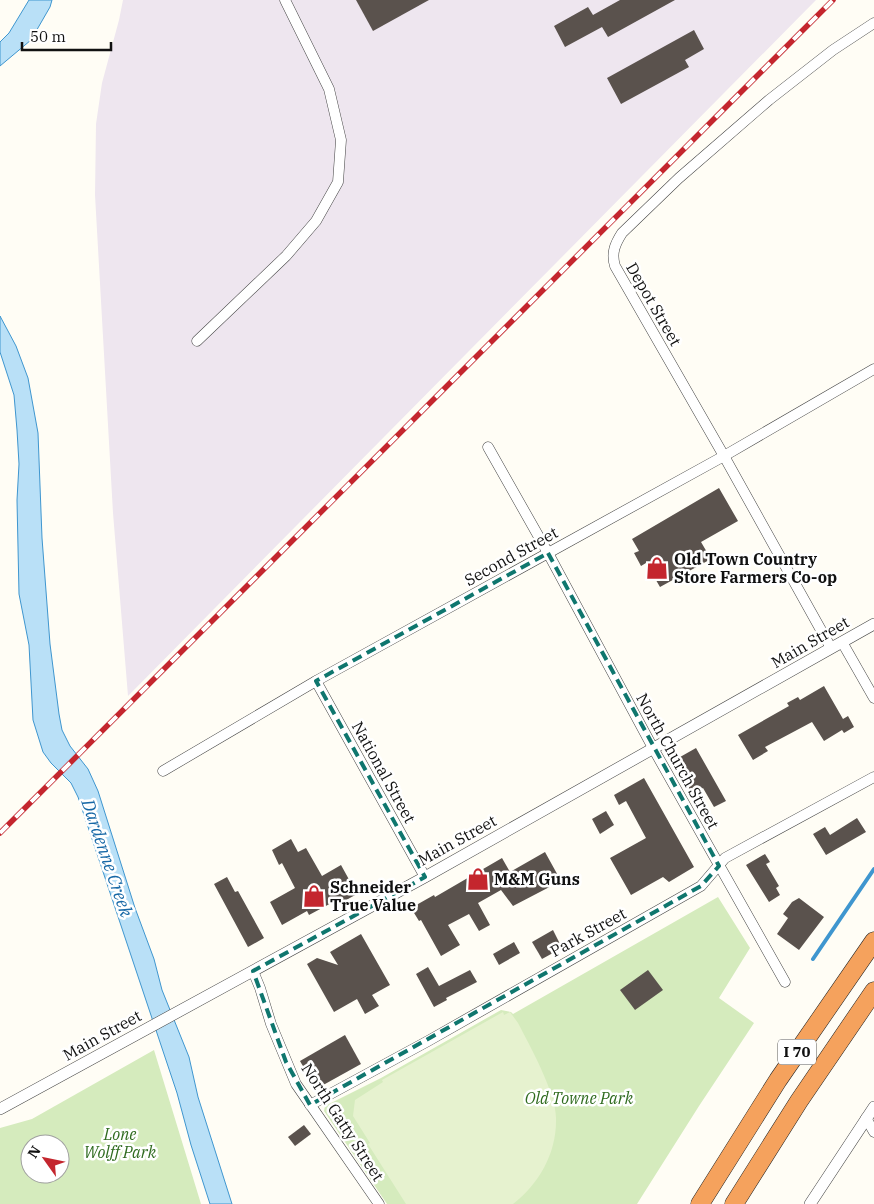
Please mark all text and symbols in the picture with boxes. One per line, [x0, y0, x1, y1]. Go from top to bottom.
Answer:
scale bar [22, 20, 111, 52]
text: 50 m [30, 27, 66, 46]
street label: Depot Street [622, 259, 686, 350]
street label: Second Street [461, 522, 562, 590]
place label: Old Town Country Store Farmers Co-op [674, 549, 837, 587]
shop icon: Old Town Country Store Farmers Co-op [644, 555, 670, 581]
street label: Main Street [767, 612, 853, 672]
street label: North Church Street [632, 690, 724, 833]
street label: National Street [348, 718, 420, 827]
water label: Dardenne Creek [76, 795, 139, 920]
street label: Main Street [414, 810, 500, 870]
shop icon: M&M Guns [465, 866, 491, 892]
place label: M&M Guns [494, 869, 580, 889]
place label: Schneider True Value [330, 877, 416, 915]
shop icon: Schneider True Value [301, 883, 327, 909]
street label: Park Street [547, 903, 630, 961]
street label: Main Street [59, 1005, 145, 1065]
road number: I 70 [778, 1040, 816, 1064]
street label: North Gatty Street [297, 1059, 389, 1185]
park label: Old Towne Park [525, 1088, 634, 1108]
park label: Lone Wolff Park [84, 1124, 157, 1162]
north arrow [20, 1134, 70, 1184]
text: N [24, 1142, 45, 1161]

